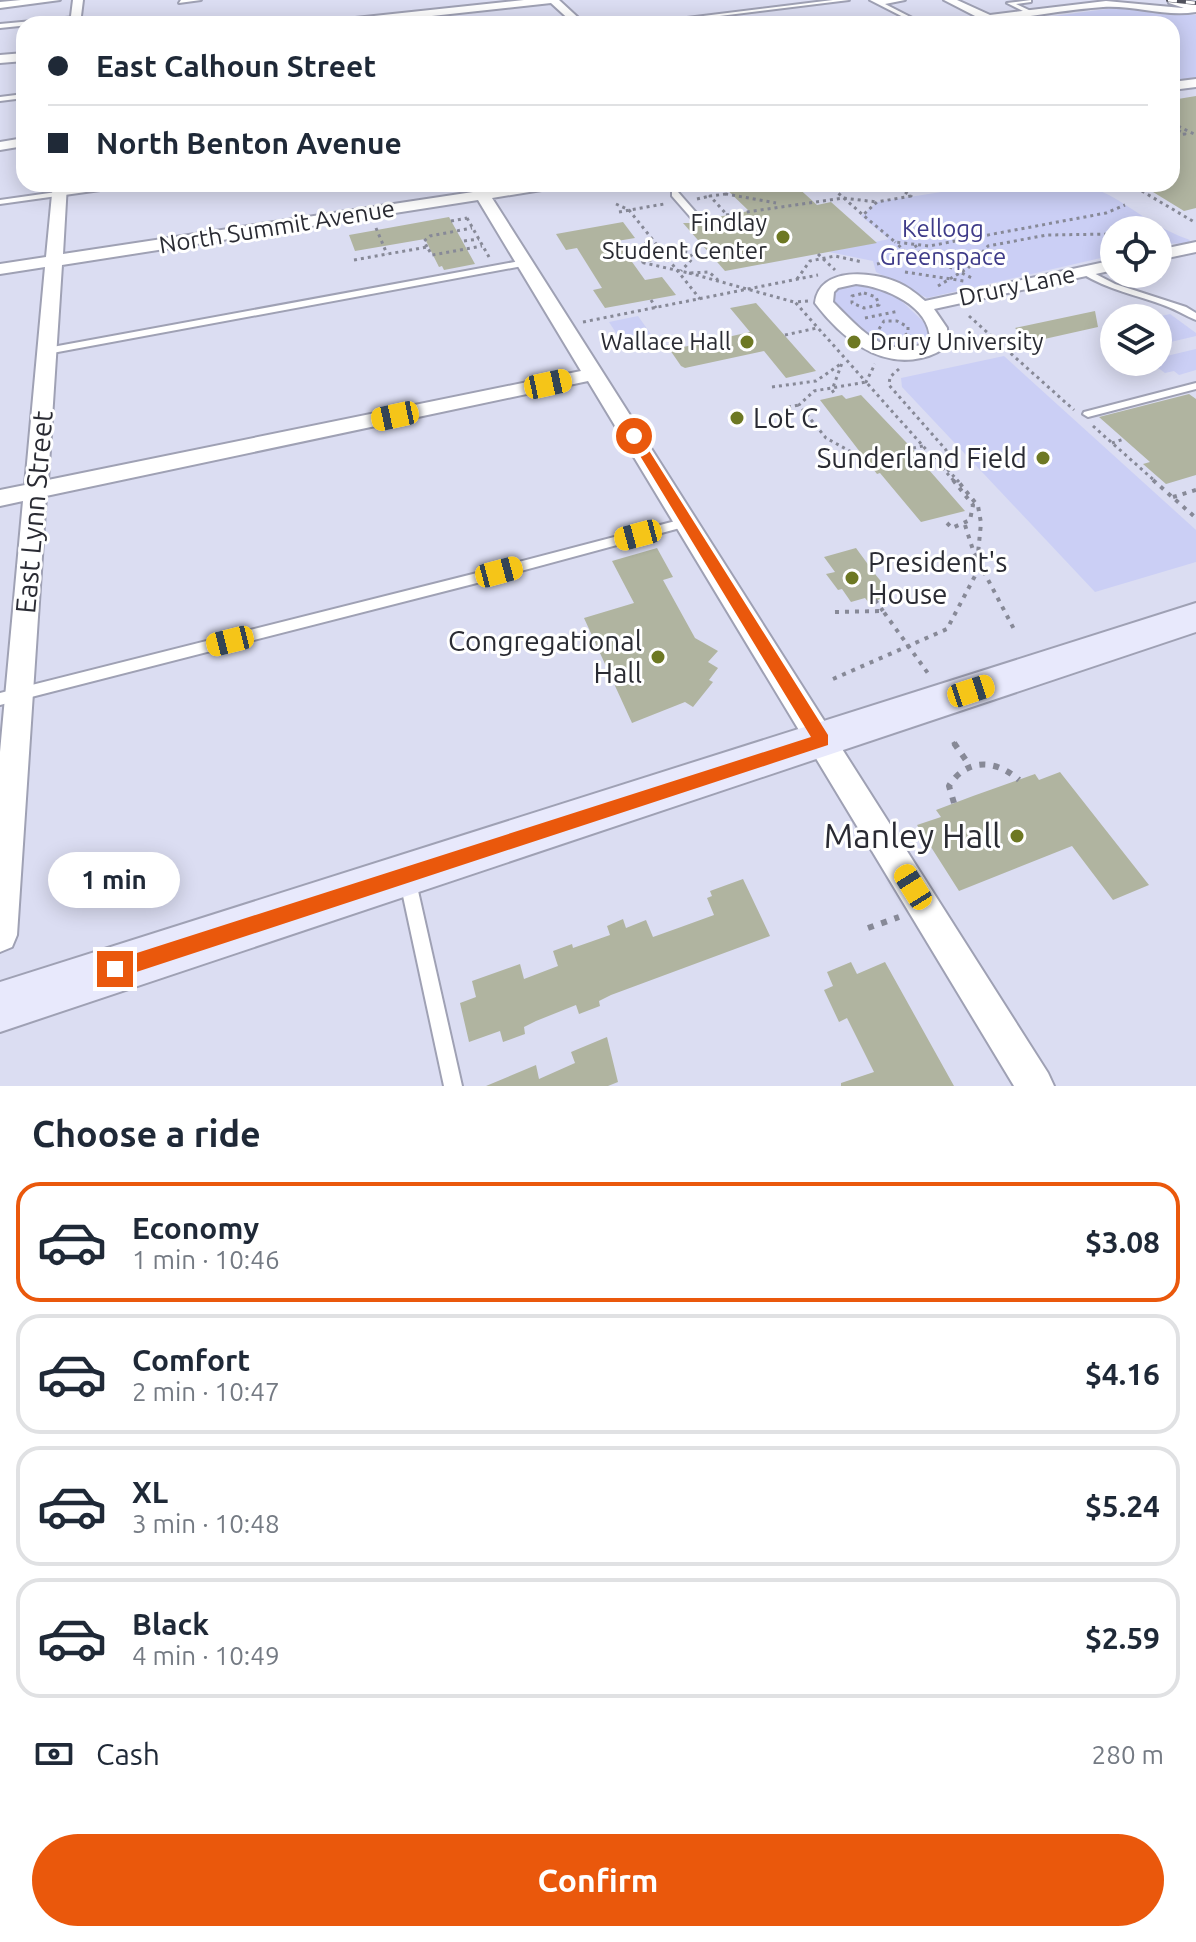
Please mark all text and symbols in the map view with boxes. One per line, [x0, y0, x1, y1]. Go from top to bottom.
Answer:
text: East Calhoun Street [96, 49, 376, 83]
text: North Benton Avenue [96, 126, 402, 160]
street label: North Summit Avenue [157, 195, 397, 258]
place label: Findlay Student Center [602, 209, 767, 264]
park label: Kellogg Greenspace [880, 215, 1006, 270]
map controls [1100, 216, 1172, 376]
button: locate [1100, 216, 1172, 288]
marker: Findlay Student Center [774, 228, 792, 246]
street label: Drury Lane [956, 260, 1077, 311]
button: layers [1100, 304, 1172, 376]
place label: Wallace Hall [601, 328, 731, 355]
place label: Drury University [870, 328, 1044, 355]
marker: Wallace Hall [738, 333, 756, 351]
marker: Drury University [845, 333, 863, 351]
car [522, 367, 574, 401]
car [369, 399, 421, 433]
place label: Lot C [753, 402, 818, 433]
street label: East Lynn Street [9, 409, 58, 615]
marker: Lot C [728, 409, 746, 427]
route start [616, 418, 652, 454]
place label: Sunderland Field [817, 442, 1027, 473]
marker: Sunderland Field [1034, 449, 1052, 467]
car [612, 517, 664, 553]
place label: President's House [868, 546, 1007, 609]
car [473, 554, 525, 590]
marker: President's House [843, 569, 861, 587]
car [204, 624, 256, 658]
place label: Congregational Hall [448, 625, 642, 688]
marker: Congregational Hall [649, 648, 667, 666]
car [944, 672, 998, 710]
place label: Manley Hall [824, 816, 1001, 854]
marker: Manley Hall [1008, 827, 1026, 845]
callout: 1 min [49, 853, 181, 909]
car [890, 860, 936, 914]
text: 1 min [81, 865, 147, 894]
route end [97, 951, 133, 987]
text: Choose a ride [32, 1113, 261, 1154]
icon: car [36, 1206, 108, 1278]
text: Economy [132, 1211, 259, 1245]
text: $3.08 [1085, 1225, 1160, 1259]
text: 1 min · 10:46 [132, 1245, 280, 1274]
icon: car [36, 1338, 108, 1410]
text: Comfort [132, 1343, 250, 1377]
text: $4.16 [1085, 1357, 1160, 1391]
text: 2 min · 10:47 [132, 1377, 280, 1406]
icon: car [36, 1470, 108, 1542]
text: XL [132, 1475, 168, 1509]
text: $5.24 [1085, 1489, 1160, 1523]
text: 3 min · 10:48 [132, 1509, 280, 1538]
icon: car [36, 1602, 108, 1674]
text: Black [132, 1607, 209, 1641]
text: $2.59 [1085, 1621, 1160, 1655]
text: 4 min · 10:49 [132, 1641, 280, 1670]
icon: cash [32, 1732, 76, 1776]
text: Cash [96, 1737, 160, 1771]
text: 280 m [1092, 1740, 1164, 1769]
button: Confirm [32, 1834, 1164, 1926]

